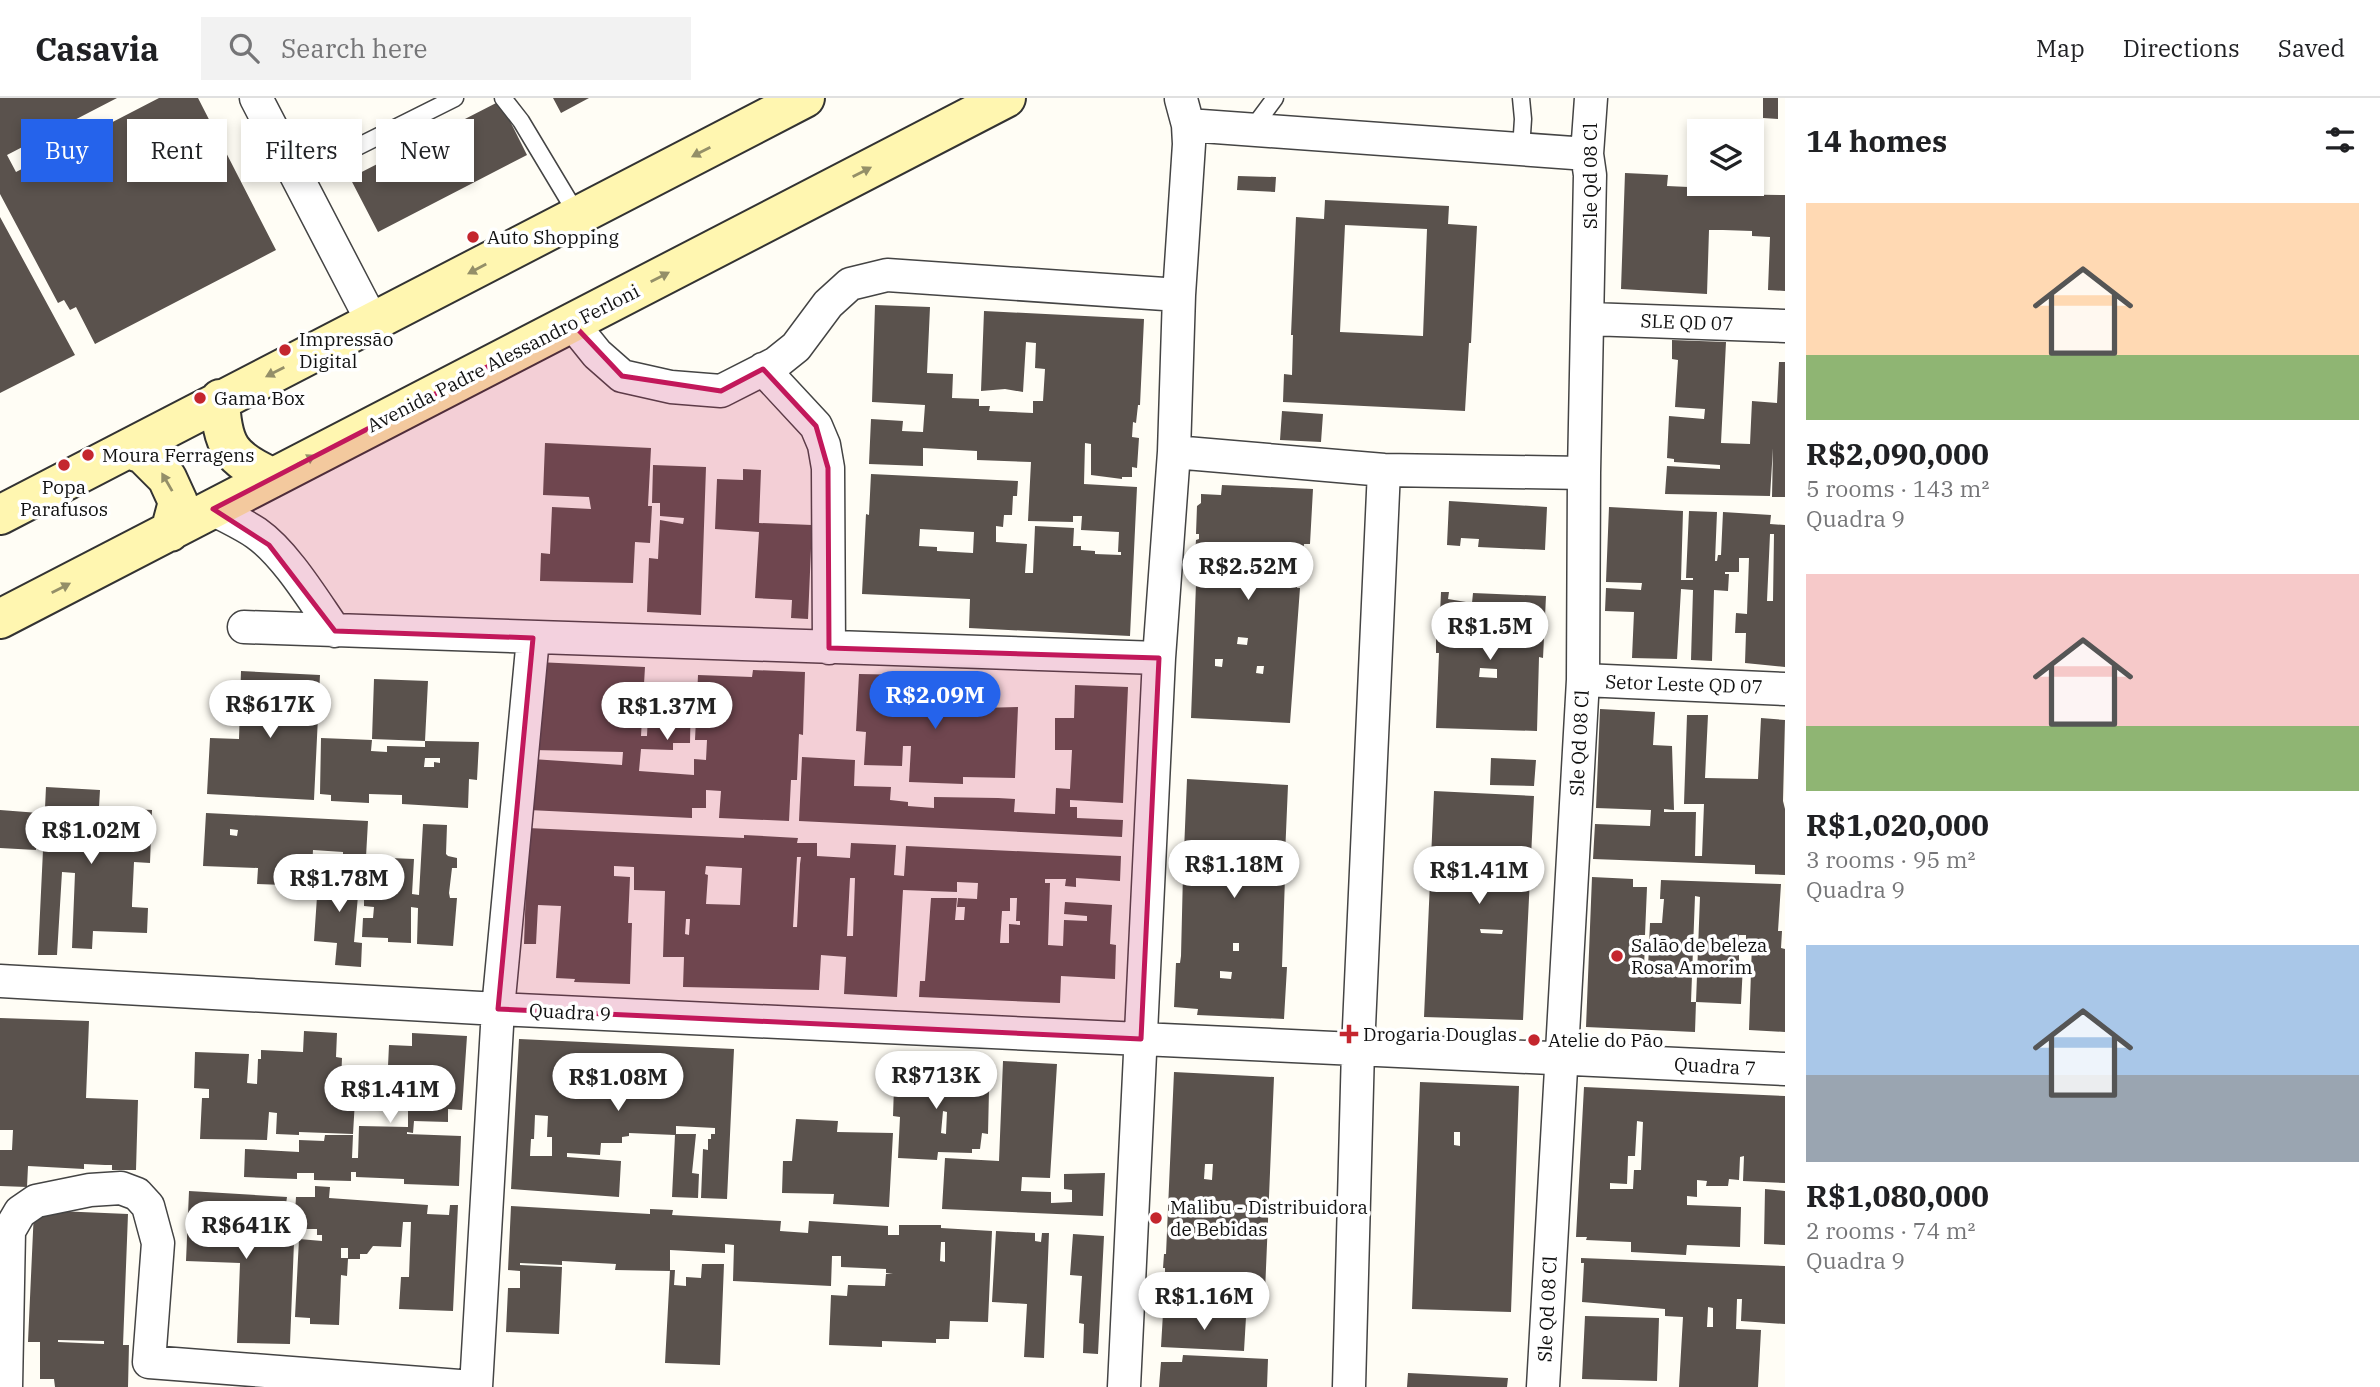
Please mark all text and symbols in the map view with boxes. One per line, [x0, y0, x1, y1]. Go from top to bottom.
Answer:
search box [201, 17, 691, 80]
text: Casavia [35, 27, 159, 70]
icon: search [225, 29, 263, 67]
text: Search here [281, 31, 427, 65]
text: Map [2036, 32, 2085, 64]
text: Directions [2123, 32, 2240, 64]
text: Saved [2278, 32, 2345, 64]
chip: Buy [21, 119, 113, 182]
chip: Rent [127, 119, 227, 182]
chip: Filters [241, 119, 362, 182]
chip: New [376, 119, 474, 182]
map controls [1687, 119, 1764, 196]
button: layers [1687, 119, 1764, 196]
text: 14 homes [1806, 121, 1947, 160]
icon: filters [2321, 121, 2359, 159]
street label: Sle Qd 08 Cl [1578, 123, 1602, 229]
one-way arrow [690, 146, 710, 158]
one-way arrow [853, 167, 873, 179]
place label: Auto Shopping [487, 225, 619, 249]
marker: Auto Shopping [465, 229, 481, 245]
icon: home [2020, 248, 2146, 374]
one-way arrow [467, 263, 487, 274]
one-way arrow [651, 271, 670, 283]
street label: Avenida Padre Alessandro Ferloni [363, 279, 643, 437]
street label: SLE QD 07 [1640, 308, 1734, 336]
place label: Impressão Digital [299, 327, 393, 373]
marker: Impressão Digital [277, 342, 293, 358]
one-way arrow [265, 367, 285, 378]
place label: Gama Box [214, 386, 305, 410]
marker: Gama Box [192, 390, 208, 406]
text: R$2,090,000 [1806, 434, 1989, 473]
place label: Moura Ferragens [102, 443, 255, 467]
marker: Moura Ferragens [80, 447, 96, 463]
one-way arrow [296, 454, 316, 465]
marker: Popa Parafusos [56, 457, 72, 473]
one-way arrow [161, 473, 173, 492]
text: 5 rooms · 143 m² [1806, 473, 1989, 503]
place label: Popa Parafusos [20, 475, 108, 521]
text: Quadra 9 [1806, 503, 1905, 533]
pin: R$2.52M [1183, 542, 1313, 602]
text: R$2.52M [1198, 550, 1298, 580]
one-way arrow [51, 582, 71, 594]
pin: R$1.5M [1433, 602, 1547, 662]
text: R$1.5M [1447, 610, 1533, 640]
icon: home [2020, 619, 2146, 745]
street label: Setor Leste QD 07 [1605, 669, 1763, 699]
pin: R$2.09M [870, 672, 1000, 731]
text: R$2.09M [885, 679, 985, 709]
pin: R$617K [213, 680, 327, 740]
pin: R$1.37M [602, 682, 732, 742]
text: R$617K [225, 688, 315, 718]
street label: Sle Qd 08 Cl [1564, 689, 1594, 797]
text: R$1.37M [617, 690, 717, 720]
text: R$1,020,000 [1806, 805, 1989, 844]
pin: R$1.02M [26, 806, 156, 866]
text: R$1.02M [41, 814, 141, 844]
pin: R$1.18M [1169, 840, 1299, 900]
text: 3 rooms · 95 m² [1806, 844, 1976, 874]
pin: R$1.41M [1414, 846, 1544, 906]
text: R$1.18M [1184, 848, 1284, 878]
pin: R$1.78M [274, 854, 404, 914]
text: R$1.41M [1429, 854, 1529, 884]
text: R$1.78M [289, 862, 389, 892]
text: Quadra 9 [1806, 874, 1905, 904]
place label: Salão de beleza Rosa Amorim [1631, 933, 1767, 979]
marker: Salão de beleza Rosa Amorim [1609, 948, 1625, 964]
icon: home [2020, 990, 2146, 1116]
street label: Quadra 9 [528, 998, 612, 1026]
place label: Drogaria Douglas [1363, 1022, 1517, 1046]
marker: Drogaria Douglas [1341, 1026, 1357, 1042]
place label: Atelie do Pão [1548, 1028, 1663, 1052]
marker: Atelie do Pão [1526, 1032, 1542, 1048]
pin: R$713K [879, 1052, 993, 1111]
street label: Quadra 7 [1673, 1052, 1757, 1080]
pin: R$1.08M [553, 1054, 683, 1113]
text: R$713K [891, 1059, 981, 1089]
text: R$1.08M [568, 1061, 668, 1091]
pin: R$1.41M [325, 1066, 455, 1125]
text: R$1.41M [340, 1073, 440, 1103]
text: R$1,080,000 [1806, 1176, 1989, 1215]
place label: Malibu - Distribuidora de Bebidas [1170, 1195, 1368, 1241]
pin: R$641K [189, 1202, 303, 1261]
text: R$641K [201, 1209, 291, 1239]
marker: Malibu - Distribuidora de Bebidas [1148, 1210, 1164, 1226]
text: 2 rooms · 74 m² [1806, 1215, 1976, 1245]
text: Quadra 9 [1806, 1245, 1905, 1275]
street label: Sle Qd 08 Cl [1532, 1255, 1562, 1363]
pin: R$1.16M [1139, 1272, 1269, 1332]
text: R$1.16M [1154, 1280, 1254, 1310]

